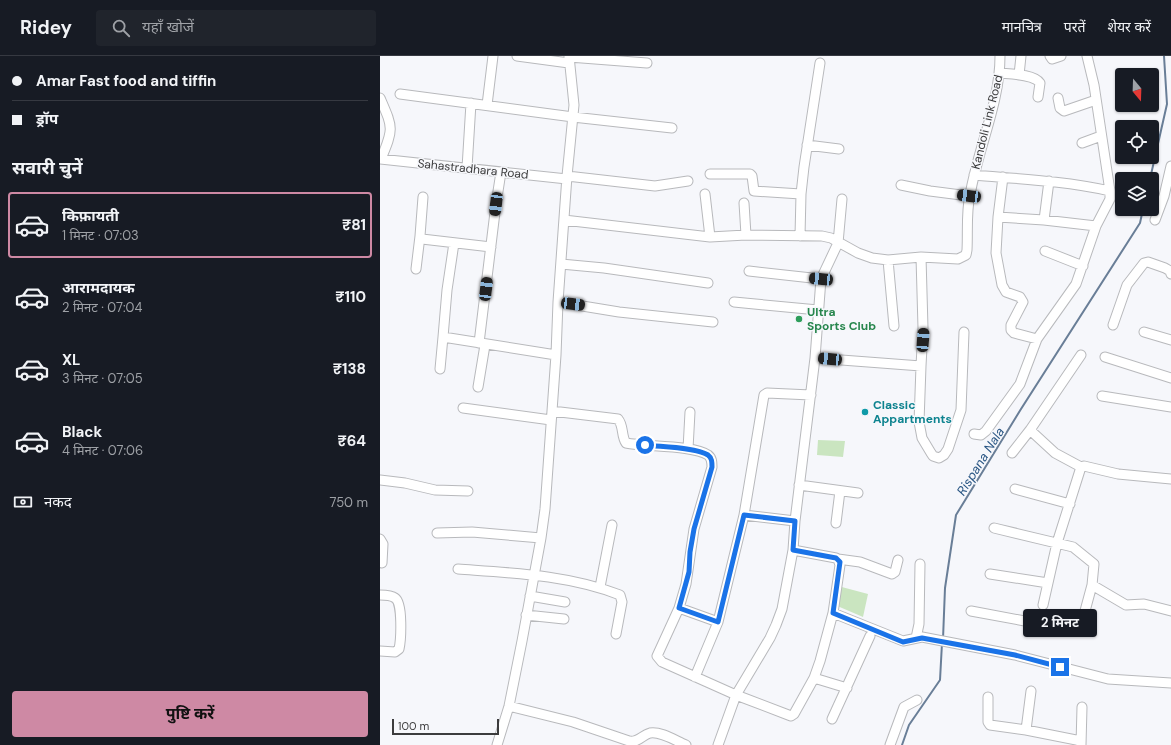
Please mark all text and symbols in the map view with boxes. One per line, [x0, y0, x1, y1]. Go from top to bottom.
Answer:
search box [96, 10, 376, 46]
text: Ridey [20, 15, 72, 40]
icon: search [110, 17, 132, 39]
text: यहाँ खोजें [142, 17, 194, 37]
text: मानचित्र [1002, 18, 1042, 36]
text: परतें [1064, 18, 1085, 36]
text: शेयर करें [1107, 18, 1151, 36]
north arrow [1115, 68, 1159, 112]
map controls [1115, 68, 1159, 216]
text: Amar Fast food and tiffin [36, 71, 216, 91]
street label: Kandoli Link Road [968, 73, 1006, 171]
text: ड्रॉप [36, 109, 58, 129]
button: locate [1115, 120, 1159, 164]
street label: Sahastradhara Road [417, 155, 529, 183]
text: सवारी चुनें [12, 156, 82, 180]
button: layers [1115, 172, 1159, 216]
car [956, 189, 982, 203]
car [489, 191, 503, 217]
text: किफ़ायती [62, 206, 119, 226]
icon: car [14, 207, 50, 243]
text: ₹81 [342, 215, 366, 235]
text: 1 मिनट · 07:03 [62, 227, 139, 244]
car [809, 272, 833, 286]
car [479, 276, 493, 302]
text: आरामदायक [62, 278, 135, 298]
icon: car [14, 279, 50, 315]
text: ₹110 [335, 287, 366, 307]
car [560, 297, 586, 311]
text: 2 मिनट · 07:04 [62, 299, 142, 316]
place label: Ultra Sports Club [807, 304, 876, 334]
marker: Ultra Sports Club [794, 314, 804, 324]
car [916, 328, 930, 352]
text: XL [62, 350, 80, 370]
icon: car [14, 351, 50, 387]
car [818, 352, 842, 366]
text: ₹138 [333, 359, 366, 379]
text: 3 मिनट · 07:05 [62, 370, 143, 387]
place label: Classic Appartments [873, 397, 952, 427]
marker: Classic Appartments [860, 407, 870, 417]
text: Black [62, 422, 102, 442]
icon: car [14, 423, 50, 459]
water label: Rispana Nala [953, 424, 1008, 499]
text: ₹64 [338, 431, 366, 451]
route start [636, 436, 654, 454]
text: 4 मिनट · 07:06 [62, 442, 143, 459]
icon: cash [12, 491, 34, 513]
text: नकद [44, 492, 72, 512]
text: 750 m [330, 494, 368, 511]
callout: 2 मिनट [1023, 609, 1097, 637]
text: 2 मिनट [1041, 614, 1079, 631]
route end [1051, 658, 1069, 676]
button: पुष्टि करें [12, 691, 368, 737]
scale bar [392, 717, 499, 736]
text: 100 m [398, 719, 429, 733]

